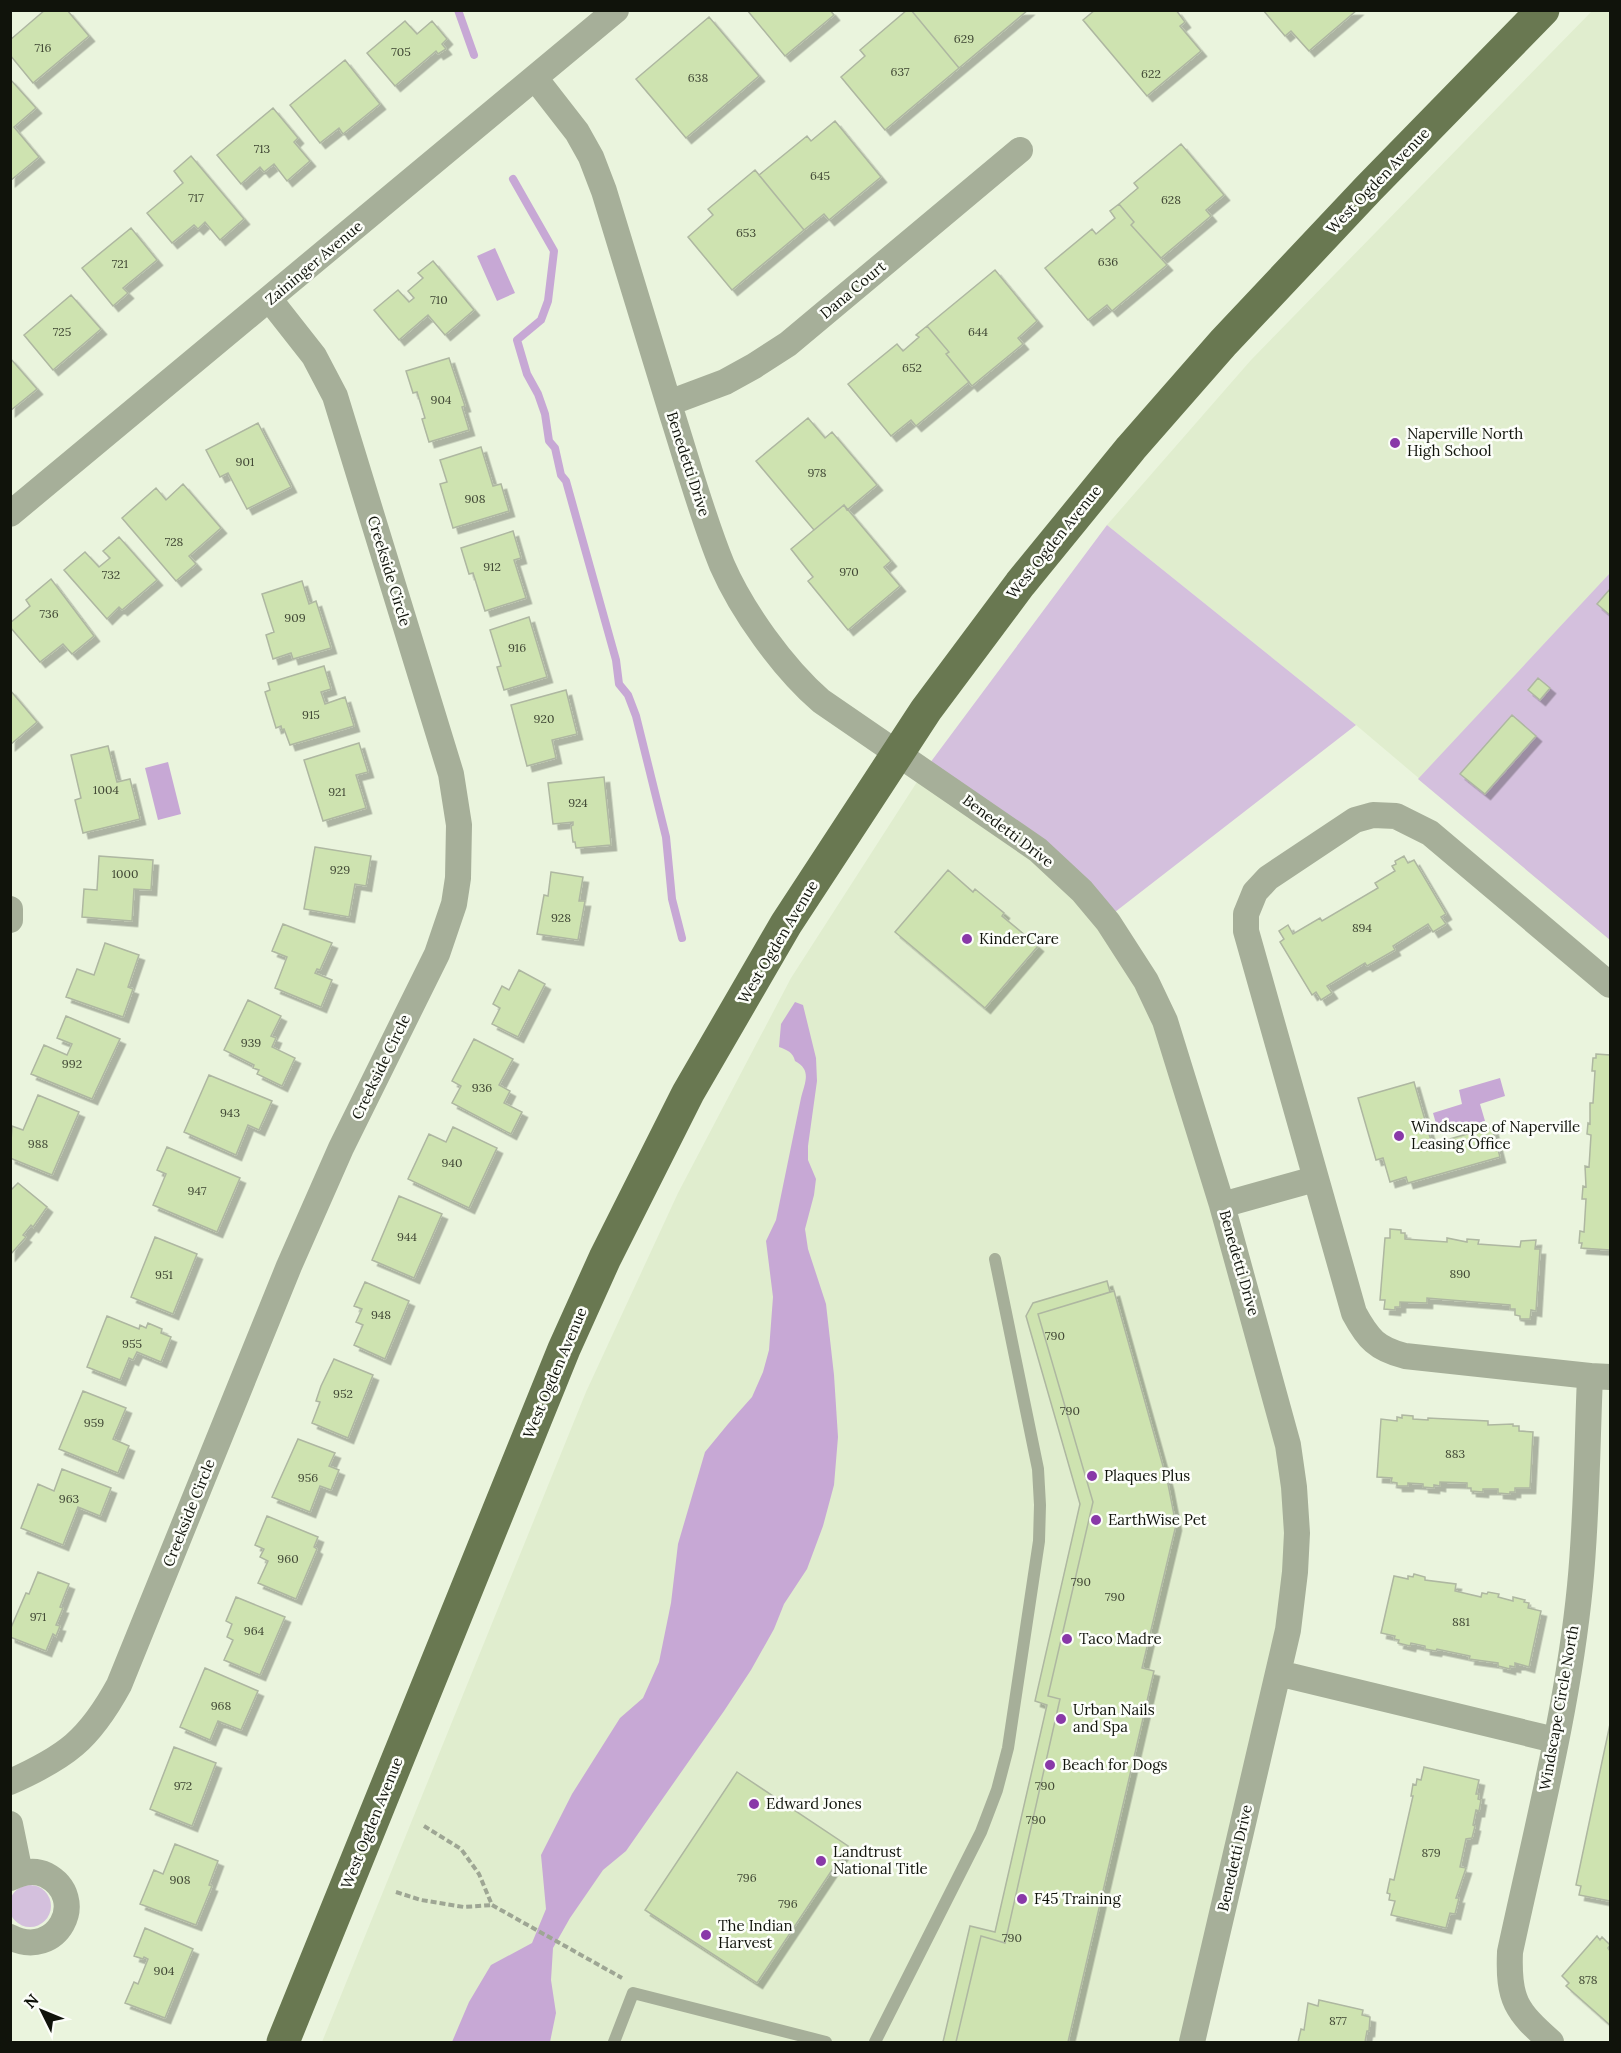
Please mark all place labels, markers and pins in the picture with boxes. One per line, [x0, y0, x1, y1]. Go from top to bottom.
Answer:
place label: Naperville North High School [1407, 424, 1523, 460]
marker: Naperville North High School [1388, 436, 1402, 450]
place label: KinderCare [979, 929, 1059, 948]
marker: KinderCare [960, 932, 974, 946]
place label: Windscape of Naperville Leasing Office [1411, 1117, 1580, 1153]
marker: Windscape of Naperville Leasing Office [1392, 1129, 1406, 1143]
place label: Plaques Plus [1104, 1466, 1190, 1485]
marker: Plaques Plus [1085, 1469, 1099, 1483]
place label: EarthWise Pet [1108, 1510, 1207, 1529]
marker: EarthWise Pet [1089, 1513, 1103, 1527]
place label: Taco Madre [1079, 1629, 1162, 1648]
marker: Taco Madre [1060, 1632, 1074, 1646]
place label: Urban Nails and Spa [1073, 1700, 1155, 1736]
marker: Urban Nails and Spa [1054, 1712, 1068, 1726]
place label: Beach for Dogs [1062, 1755, 1168, 1774]
marker: Beach for Dogs [1043, 1758, 1057, 1772]
place label: Edward Jones [766, 1794, 862, 1813]
marker: Edward Jones [747, 1797, 761, 1811]
place label: Landtrust National Title [833, 1842, 928, 1878]
marker: Landtrust National Title [814, 1854, 828, 1868]
place label: F45 Training [1034, 1889, 1121, 1908]
marker: F45 Training [1015, 1892, 1029, 1906]
place label: The Indian Harvest [718, 1916, 793, 1952]
marker: The Indian Harvest [699, 1928, 713, 1942]

